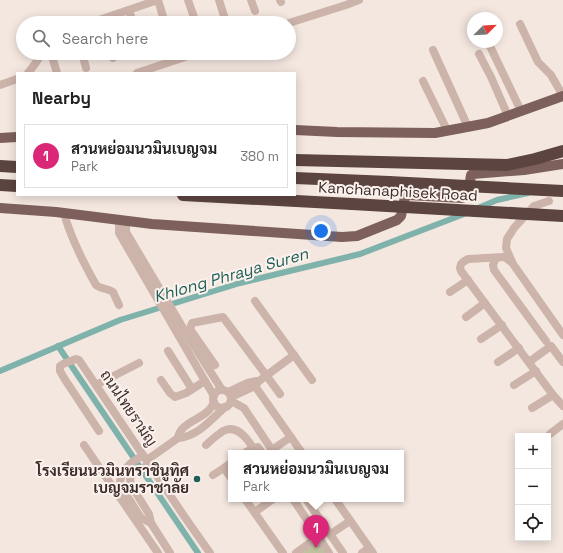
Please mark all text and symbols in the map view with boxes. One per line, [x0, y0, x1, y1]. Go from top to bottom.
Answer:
north arrow [467, 12, 503, 48]
search box [16, 16, 296, 60]
icon: search [30, 27, 52, 49]
text: Search here [62, 29, 148, 48]
text: Nearby [32, 87, 91, 109]
text: สวนหย่อมนวมินเบญจม [71, 139, 217, 158]
text: 1 [43, 148, 49, 165]
text: 380 m [240, 148, 279, 165]
text: Park [71, 158, 98, 175]
street label: Kanchanaphisek Road [318, 177, 478, 205]
your location [311, 221, 331, 241]
water label: Khlong Phraya Suren [151, 243, 312, 307]
street label: ถนนไทยรามัญ [96, 366, 162, 450]
map controls [515, 433, 551, 541]
button: + [515, 433, 551, 469]
popup [228, 450, 404, 502]
text: สวนหย่อมนวมินเบญจม [243, 459, 389, 478]
place label: โรงเรียนนวมินทราชินูทิศ เบญจมราชาลัย [35, 460, 189, 497]
button: − [515, 469, 551, 505]
marker: โรงเรียนนวมินทราชินูทิศ เบญจมราชาลัย [192, 474, 202, 484]
text: Park [243, 478, 270, 495]
button: locate [515, 505, 551, 541]
pin: 1 [303, 515, 329, 548]

